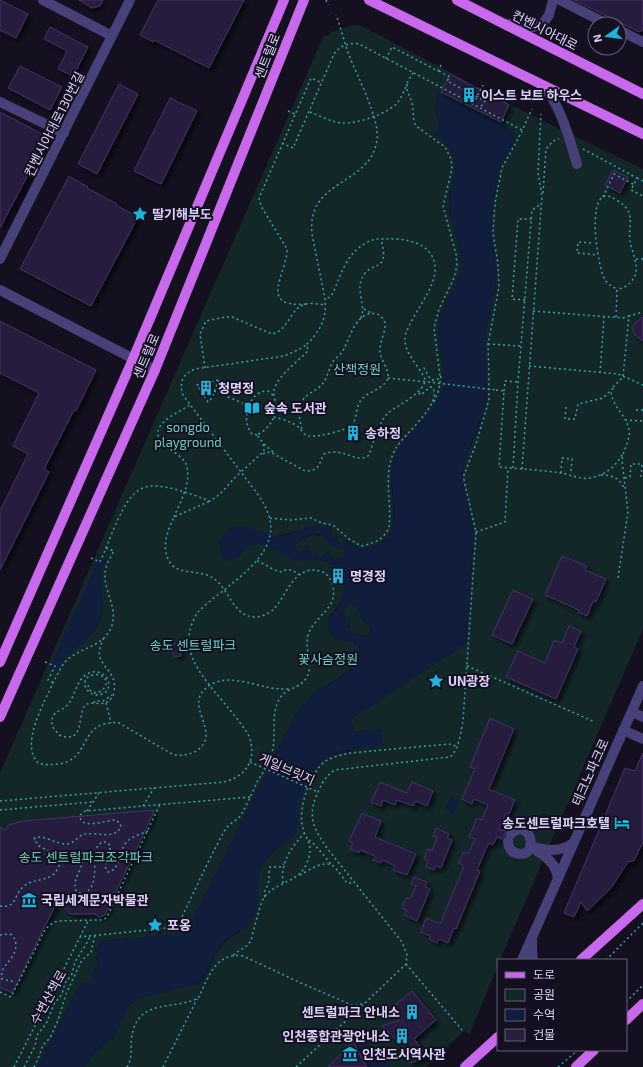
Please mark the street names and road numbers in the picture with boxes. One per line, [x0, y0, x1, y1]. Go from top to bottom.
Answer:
street label: 컨벤시아대로 [509, 7, 581, 53]
street label: 센트럴로 [251, 31, 283, 81]
street label: 컨벤시아대로130번길 [21, 69, 87, 179]
street label: 센트럴로 [129, 331, 163, 381]
street label: 테크노파크로 [568, 736, 612, 808]
street label: 게일브릿지 [256, 750, 318, 788]
street label: 수변산책로 [27, 967, 70, 1027]

